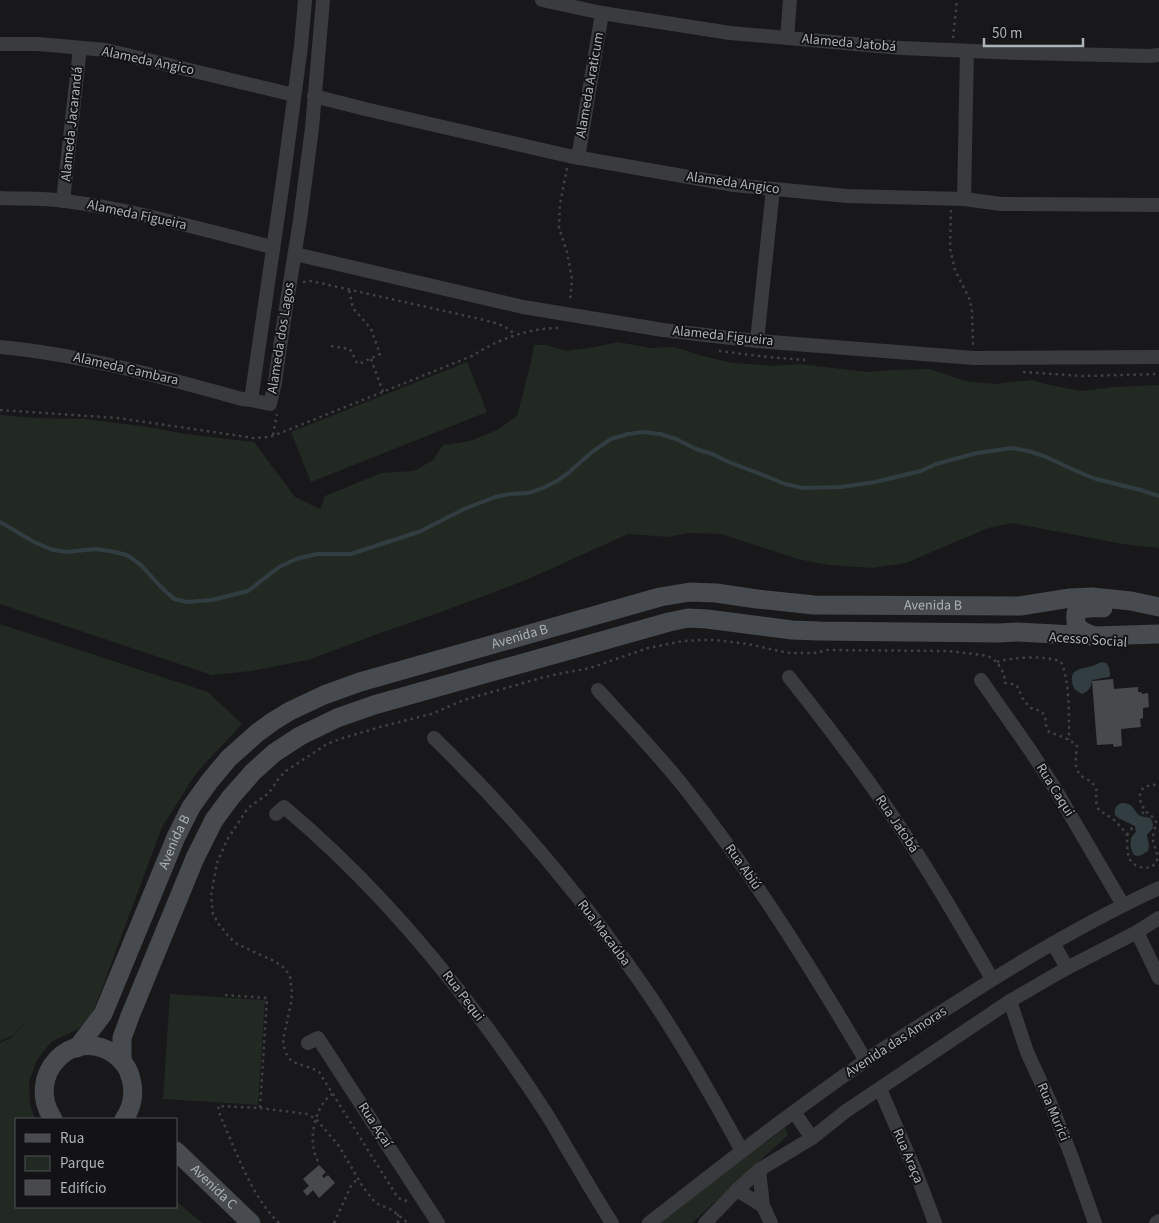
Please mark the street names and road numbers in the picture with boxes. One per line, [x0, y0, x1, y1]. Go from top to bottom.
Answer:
street label: Alameda Jatobá [801, 29, 897, 57]
street label: Alameda Araticum [571, 30, 609, 140]
street label: Alameda Angico [100, 41, 196, 81]
street label: Alameda Jacarandá [56, 65, 88, 183]
street label: Alameda Angico [685, 167, 781, 199]
street label: Alameda Figueira [85, 195, 189, 235]
street label: Alameda dos Lagos [262, 281, 300, 395]
street label: Alameda Figueira [672, 321, 774, 351]
street label: Alameda Cambara [71, 347, 181, 391]
street label: Avenida B [904, 595, 962, 616]
street label: Avenida B [489, 619, 550, 654]
street label: Acesso Social [1048, 627, 1128, 653]
street label: Rua Caqui [1031, 760, 1079, 820]
street label: Rua Jatobá [870, 791, 924, 857]
street label: Avenida B [154, 811, 196, 872]
street label: Rua Abiú [720, 840, 766, 894]
street label: Rua Macaúba [572, 896, 636, 970]
street label: Rua Pequi [437, 966, 489, 1026]
street label: Avenida das Amoras [841, 1002, 951, 1082]
street label: Rua Murici [1032, 1080, 1074, 1144]
street label: Rua Açaí [353, 1099, 397, 1152]
street label: Rua Araça [887, 1125, 929, 1187]
street label: Avenida C [186, 1160, 241, 1214]

